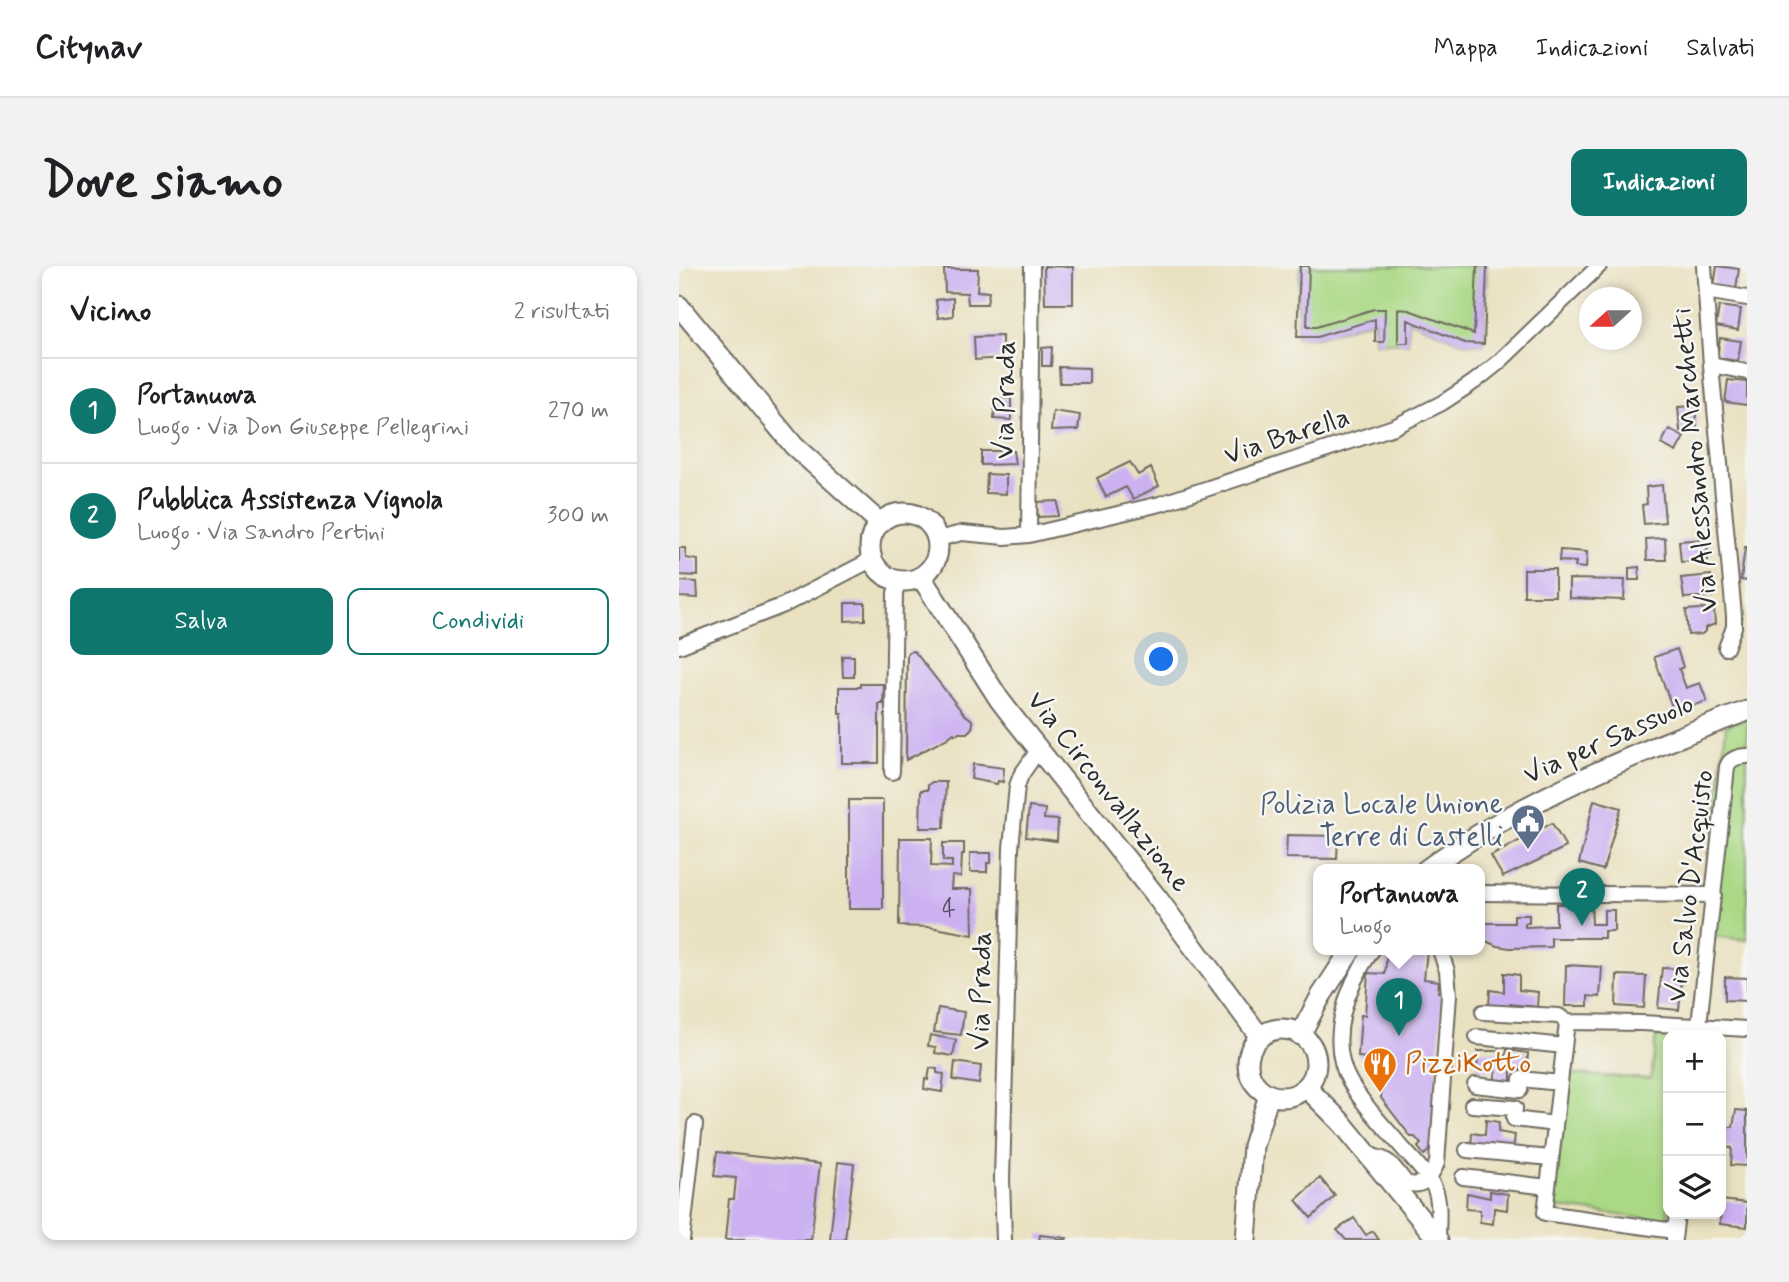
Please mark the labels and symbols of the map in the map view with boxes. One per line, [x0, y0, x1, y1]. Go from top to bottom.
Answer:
north arrow [1579, 287, 1642, 350]
street label: Via Alessandro Marchetti [1664, 306, 1728, 614]
street label: Via Prada [986, 340, 1026, 460]
street label: Via Barella [1219, 399, 1355, 475]
your location [1144, 642, 1178, 676]
street label: Via Circonvallazione [1018, 684, 1198, 900]
street label: Via per Sassuolo [1518, 686, 1700, 794]
street label: Via Salvo D'Acquisto [1658, 768, 1724, 1004]
place label: Polizia Locale Unione Terre di Castelli [1260, 787, 1503, 856]
public building icon: Polizia Locale Unione Terre di Castelli [1509, 802, 1547, 851]
pin: 2 [1559, 868, 1605, 926]
house number: 4 [942, 894, 956, 925]
street label: Via Prada [962, 931, 1002, 1051]
pin: 1 [1376, 978, 1422, 1036]
restaurant icon: PizziKotto [1361, 1045, 1399, 1094]
place label: PizziKotto [1405, 1046, 1531, 1083]

